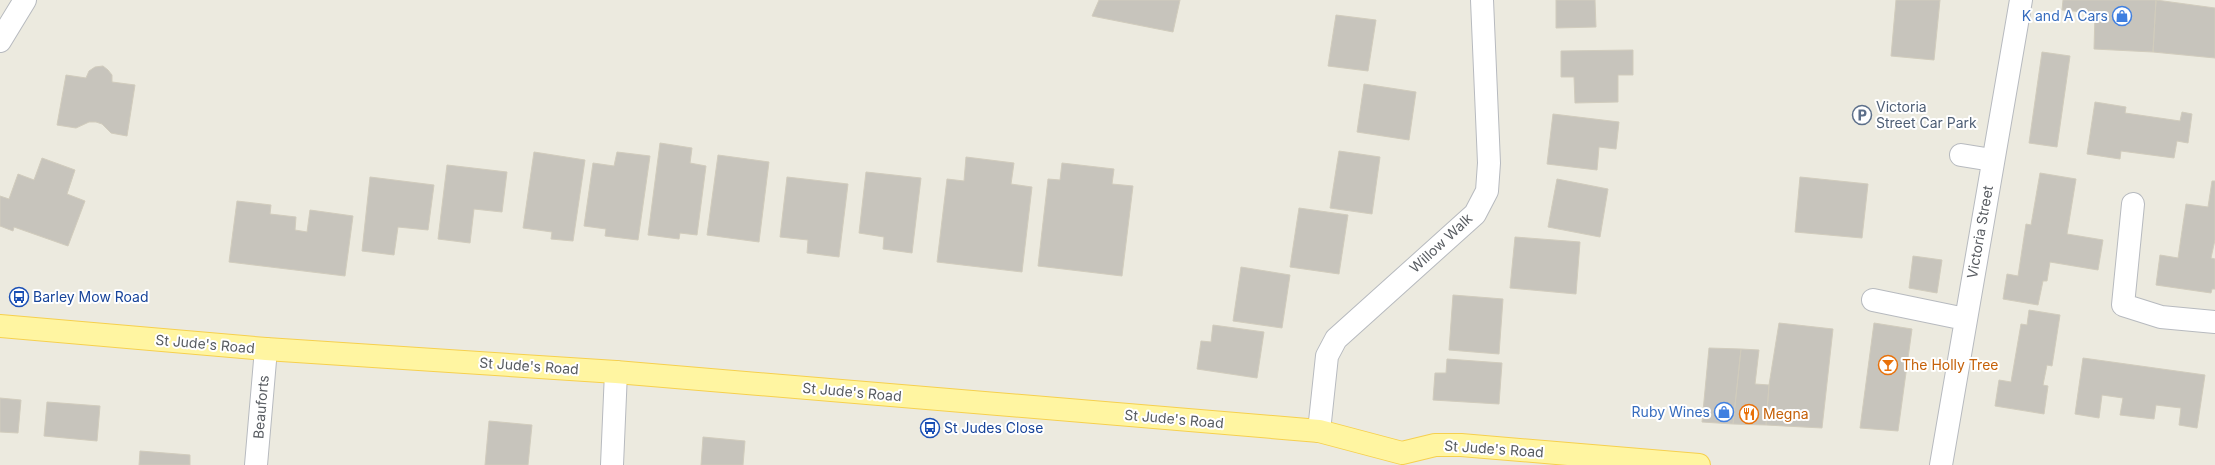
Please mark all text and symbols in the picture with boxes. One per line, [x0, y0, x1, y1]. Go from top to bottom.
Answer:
shop icon: K and A Cars [2111, 5, 2133, 27]
place label: K and A Cars [2022, 7, 2108, 24]
place label: Victoria Street Car Park [1876, 98, 1977, 131]
parking icon: Victoria Street Car Park [1851, 104, 1873, 126]
street label: Victoria Street [1963, 184, 1996, 280]
street label: Willow Walk [1406, 209, 1476, 276]
bus stop icon: Barley Mow Road [8, 286, 30, 308]
place label: Barley Mow Road [33, 288, 149, 305]
street label: St Jude's Road [155, 331, 255, 356]
street label: St Jude's Road [479, 354, 579, 377]
bar icon: The Holly Tree [1877, 354, 1899, 376]
place label: The Holly Tree [1902, 356, 1998, 373]
street label: Beauforts [249, 374, 272, 440]
street label: St Jude's Road [802, 379, 902, 404]
shop icon: Ruby Wines [1713, 401, 1735, 423]
place label: Ruby Wines [1632, 403, 1710, 420]
restaurant icon: Megna [1738, 403, 1760, 425]
place label: Megna [1763, 405, 1809, 422]
street label: St Jude's Road [1124, 406, 1224, 431]
bus stop icon: St Judes Close [919, 417, 941, 439]
place label: St Judes Close [944, 419, 1043, 436]
street label: St Jude's Road [1444, 437, 1544, 460]

